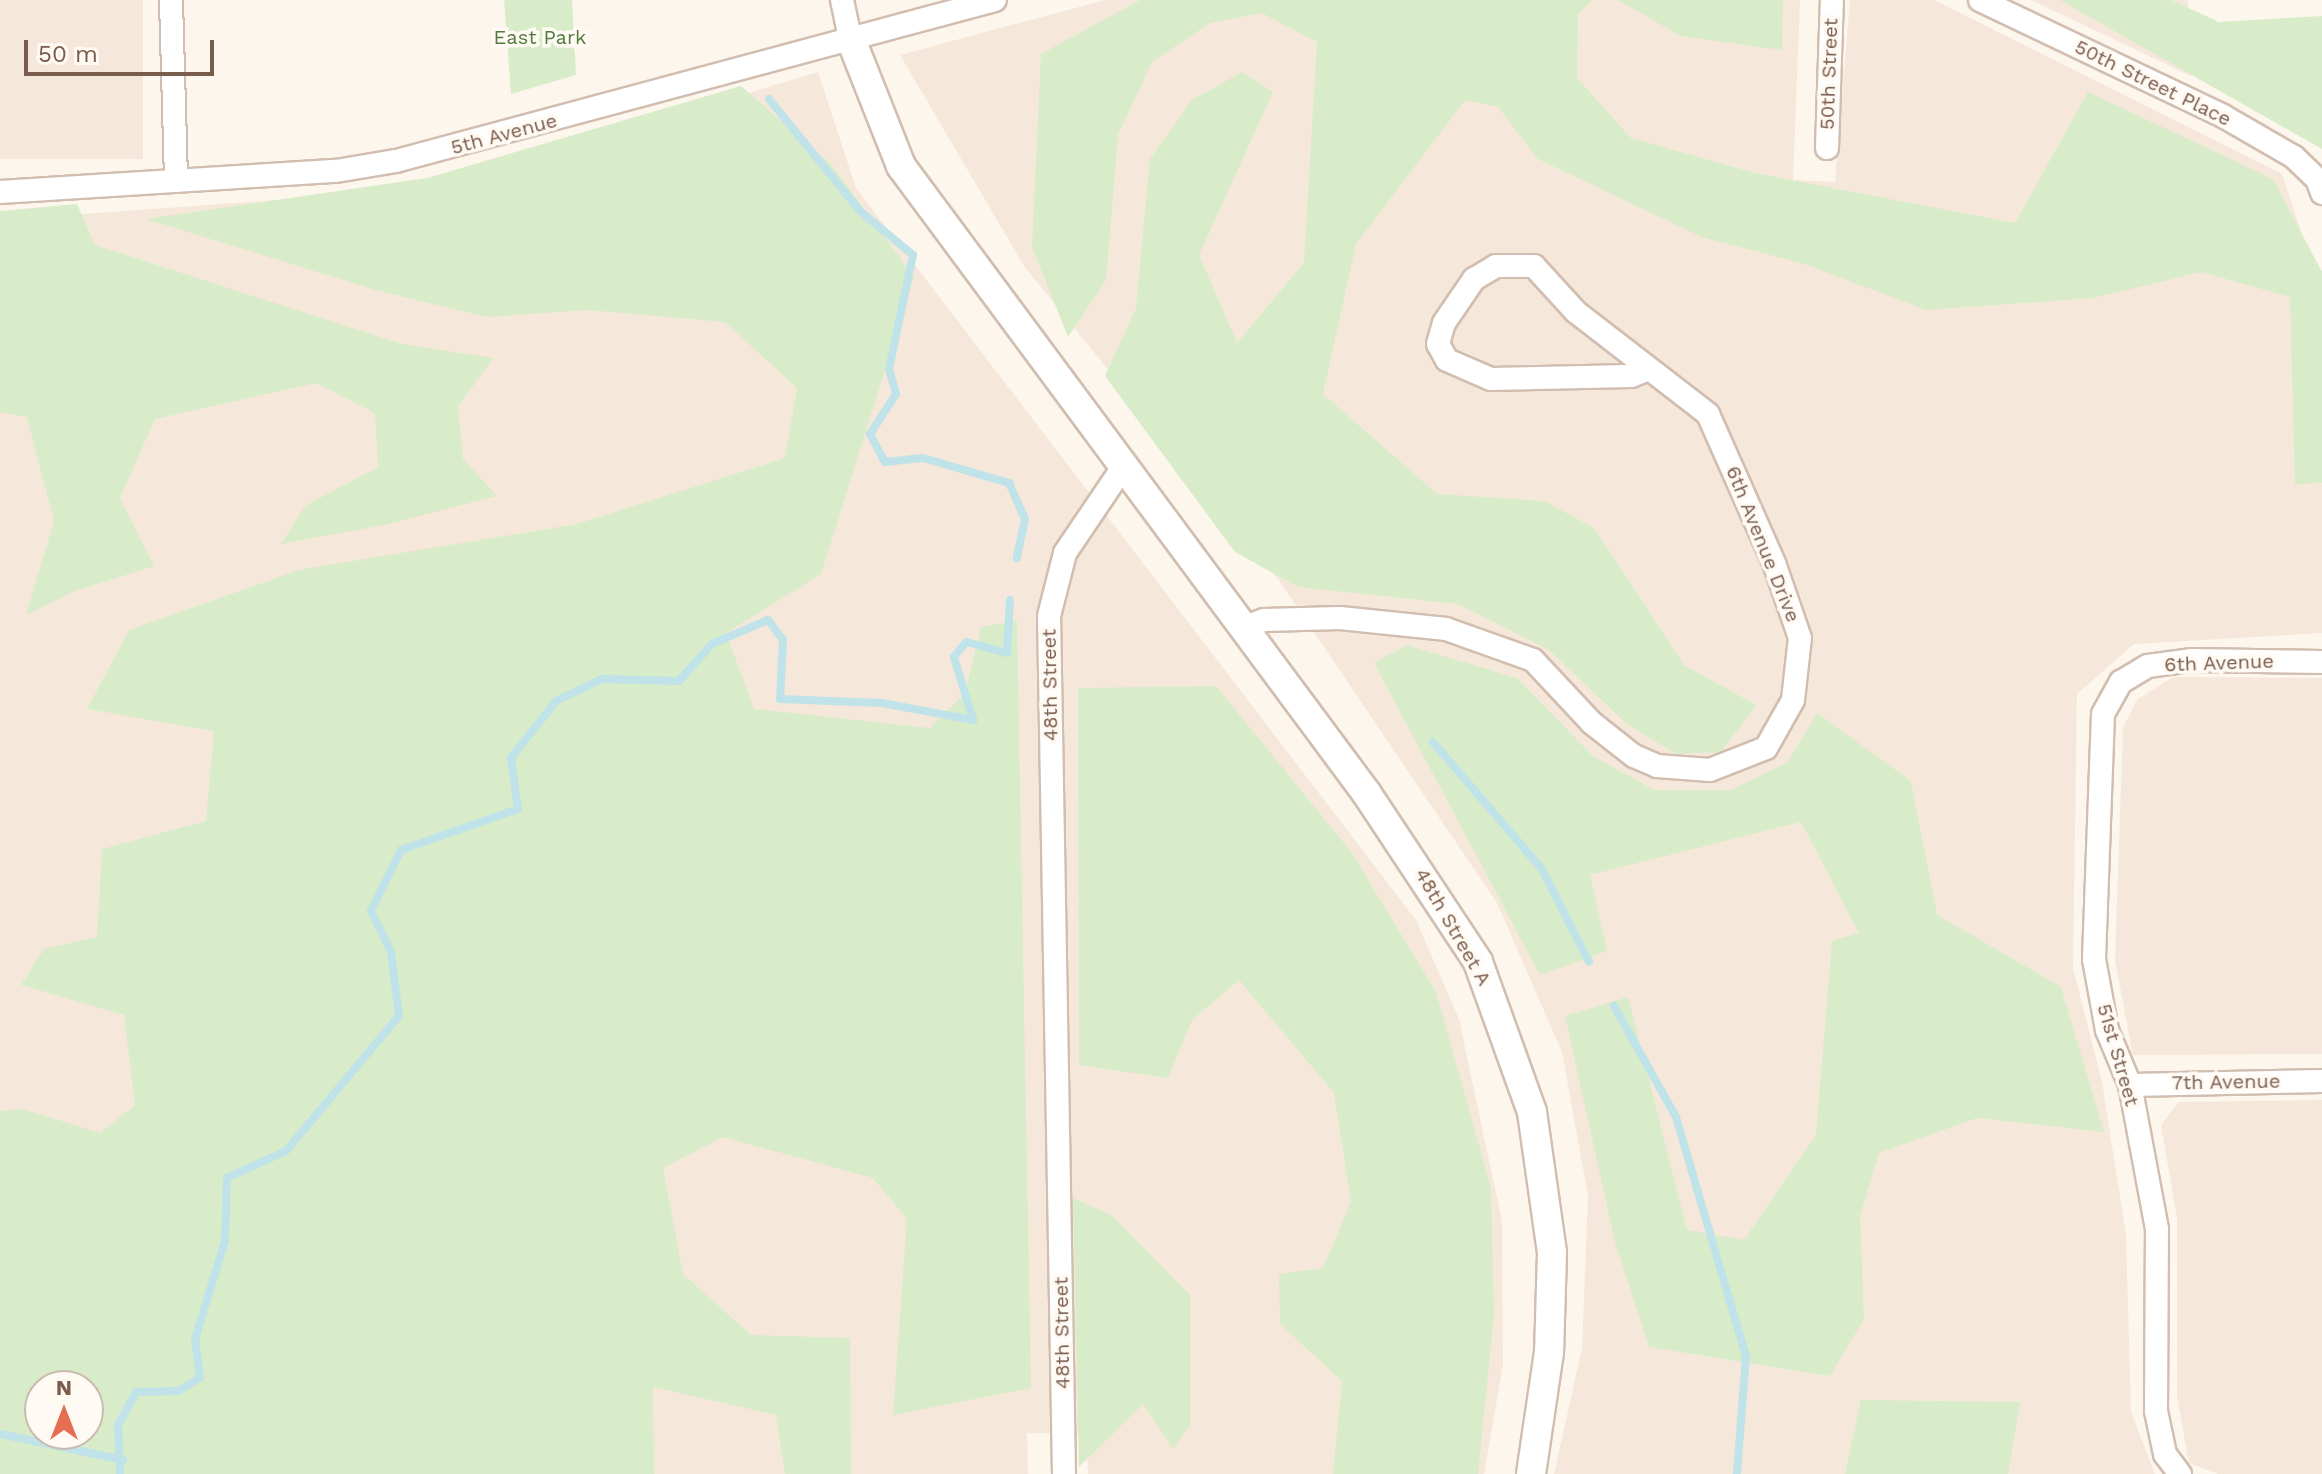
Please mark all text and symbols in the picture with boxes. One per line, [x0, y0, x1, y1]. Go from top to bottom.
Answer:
street label: 50th Street [1815, 18, 1843, 130]
scale bar [28, 24, 218, 74]
park label: East Park [494, 25, 586, 49]
street label: 50th Street Place [2071, 35, 2235, 131]
text: 50 m [38, 40, 98, 68]
street label: 5th Avenue [448, 108, 560, 160]
street label: 6th Avenue Drive [1721, 462, 1805, 626]
street label: 48th Street [1037, 629, 1063, 741]
street label: 6th Avenue [2163, 649, 2275, 677]
street label: 48th Street A [1410, 864, 1496, 990]
street label: 51st Street [2092, 1001, 2144, 1109]
street label: 7th Avenue [2171, 1069, 2281, 1095]
street label: 48th Street [1049, 1277, 1075, 1389]
north arrow [24, 1370, 104, 1450]
text: N [56, 1375, 72, 1400]

